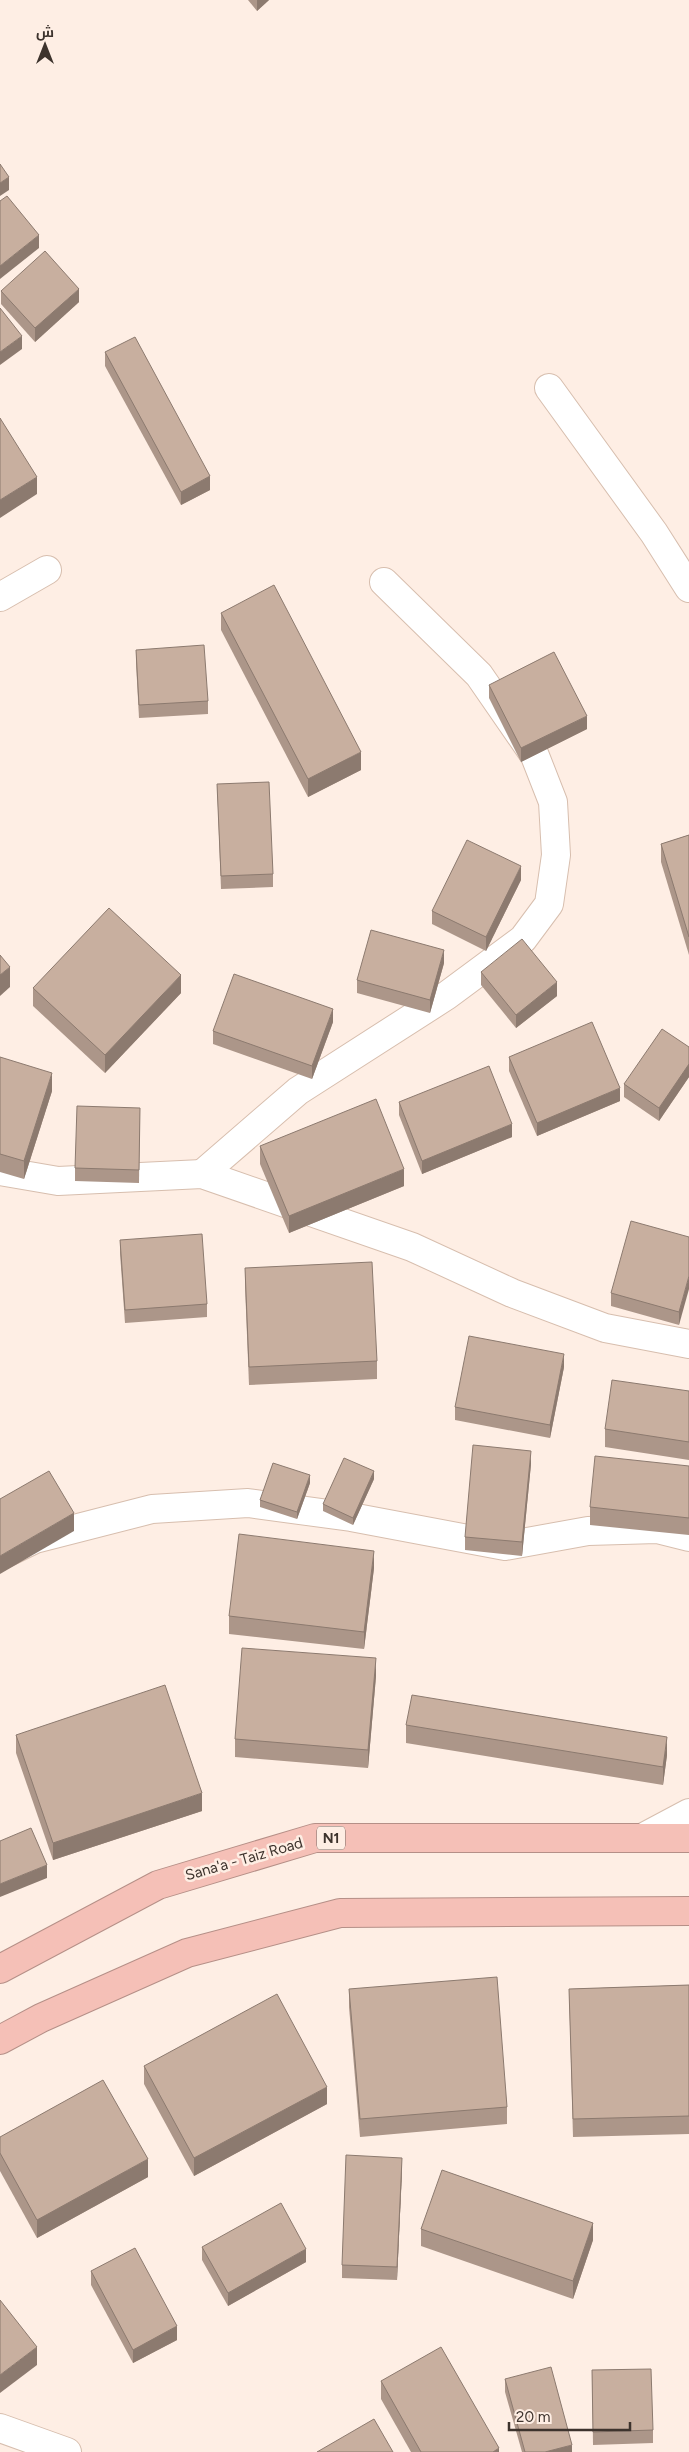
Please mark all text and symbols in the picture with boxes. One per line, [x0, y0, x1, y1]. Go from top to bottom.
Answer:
north arrow [20, 20, 70, 70]
text: ش [36, 24, 54, 41]
road number: N1 [317, 1826, 345, 1850]
street label: Sana'a - Taiz Road [183, 1834, 305, 1884]
scale bar [509, 2400, 630, 2432]
text: 20 m [516, 2408, 550, 2426]

